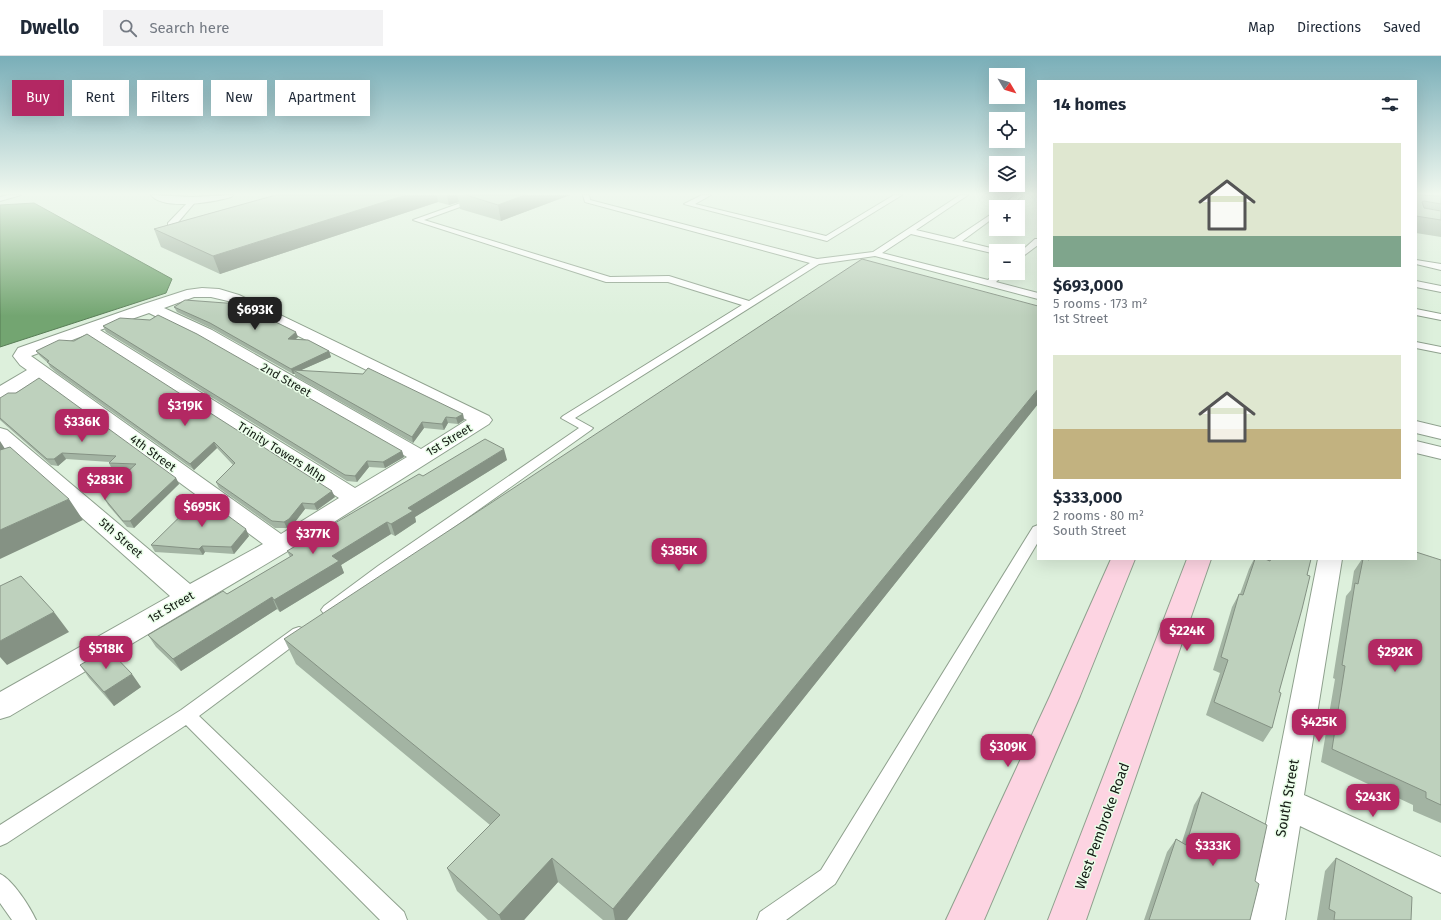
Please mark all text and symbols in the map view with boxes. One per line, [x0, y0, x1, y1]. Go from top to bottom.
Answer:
search box [103, 10, 383, 46]
text: Dwello [20, 16, 79, 39]
icon: search [117, 17, 139, 39]
text: Search here [149, 19, 230, 37]
text: Map [1248, 19, 1275, 36]
text: Directions [1297, 19, 1361, 36]
text: Saved [1383, 19, 1421, 36]
north arrow [989, 68, 1025, 104]
map controls [989, 68, 1025, 280]
chip: Buy [12, 80, 64, 116]
chip: Rent [72, 80, 129, 116]
chip: Filters [137, 80, 203, 116]
chip: New [211, 80, 267, 116]
chip: Apartment [275, 80, 370, 116]
icon: filters [1379, 93, 1401, 115]
text: 14 homes [1053, 94, 1126, 115]
button: locate [989, 112, 1025, 148]
button: layers [989, 156, 1025, 192]
icon: home [1191, 169, 1263, 241]
button: + [989, 200, 1025, 236]
button: − [989, 244, 1025, 280]
text: $693,000 [1053, 275, 1123, 296]
text: 5 rooms · 173 m² [1053, 296, 1147, 311]
pin: $693K [227, 297, 283, 331]
text: $693K [237, 302, 273, 317]
text: 1st Street [1053, 311, 1108, 326]
street label: 2nd Street [258, 360, 314, 400]
icon: home [1191, 381, 1263, 453]
pin: $319K [157, 393, 213, 427]
text: $319K [167, 398, 203, 413]
pin: $336K [54, 409, 110, 443]
text: $336K [64, 414, 100, 429]
street label: Trinity Towers Mhp [235, 419, 329, 485]
street label: 1st Street [424, 421, 475, 459]
street label: 4th Street [127, 432, 179, 475]
pin: $283K [77, 467, 133, 501]
text: $283K [87, 472, 123, 487]
text: $333,000 [1053, 487, 1123, 508]
pin: $695K [174, 494, 230, 528]
text: $695K [184, 499, 220, 514]
text: 2 rooms · 80 m² [1053, 508, 1144, 523]
street label: 5th Street [96, 515, 146, 561]
pin: $377K [285, 521, 341, 555]
text: South Street [1053, 523, 1126, 538]
text: $377K [296, 526, 330, 541]
pin: $385K [651, 538, 707, 572]
text: $385K [661, 543, 697, 558]
street label: 1st Street [145, 588, 197, 626]
pin: $224K [1159, 618, 1215, 652]
text: $224K [1169, 623, 1205, 638]
pin: $518K [78, 636, 134, 670]
pin: $292K [1367, 639, 1423, 673]
text: $518K [88, 641, 124, 656]
text: $292K [1377, 644, 1413, 659]
pin: $425K [1291, 709, 1347, 743]
text: $425K [1301, 714, 1337, 729]
pin: $309K [980, 734, 1036, 768]
text: $309K [990, 739, 1026, 754]
street label: South Street [1272, 757, 1303, 838]
street label: West Pembroke Road [1072, 760, 1133, 892]
pin: $243K [1345, 784, 1401, 818]
text: $243K [1355, 789, 1391, 804]
pin: $333K [1185, 833, 1241, 867]
text: $333K [1195, 838, 1231, 853]

